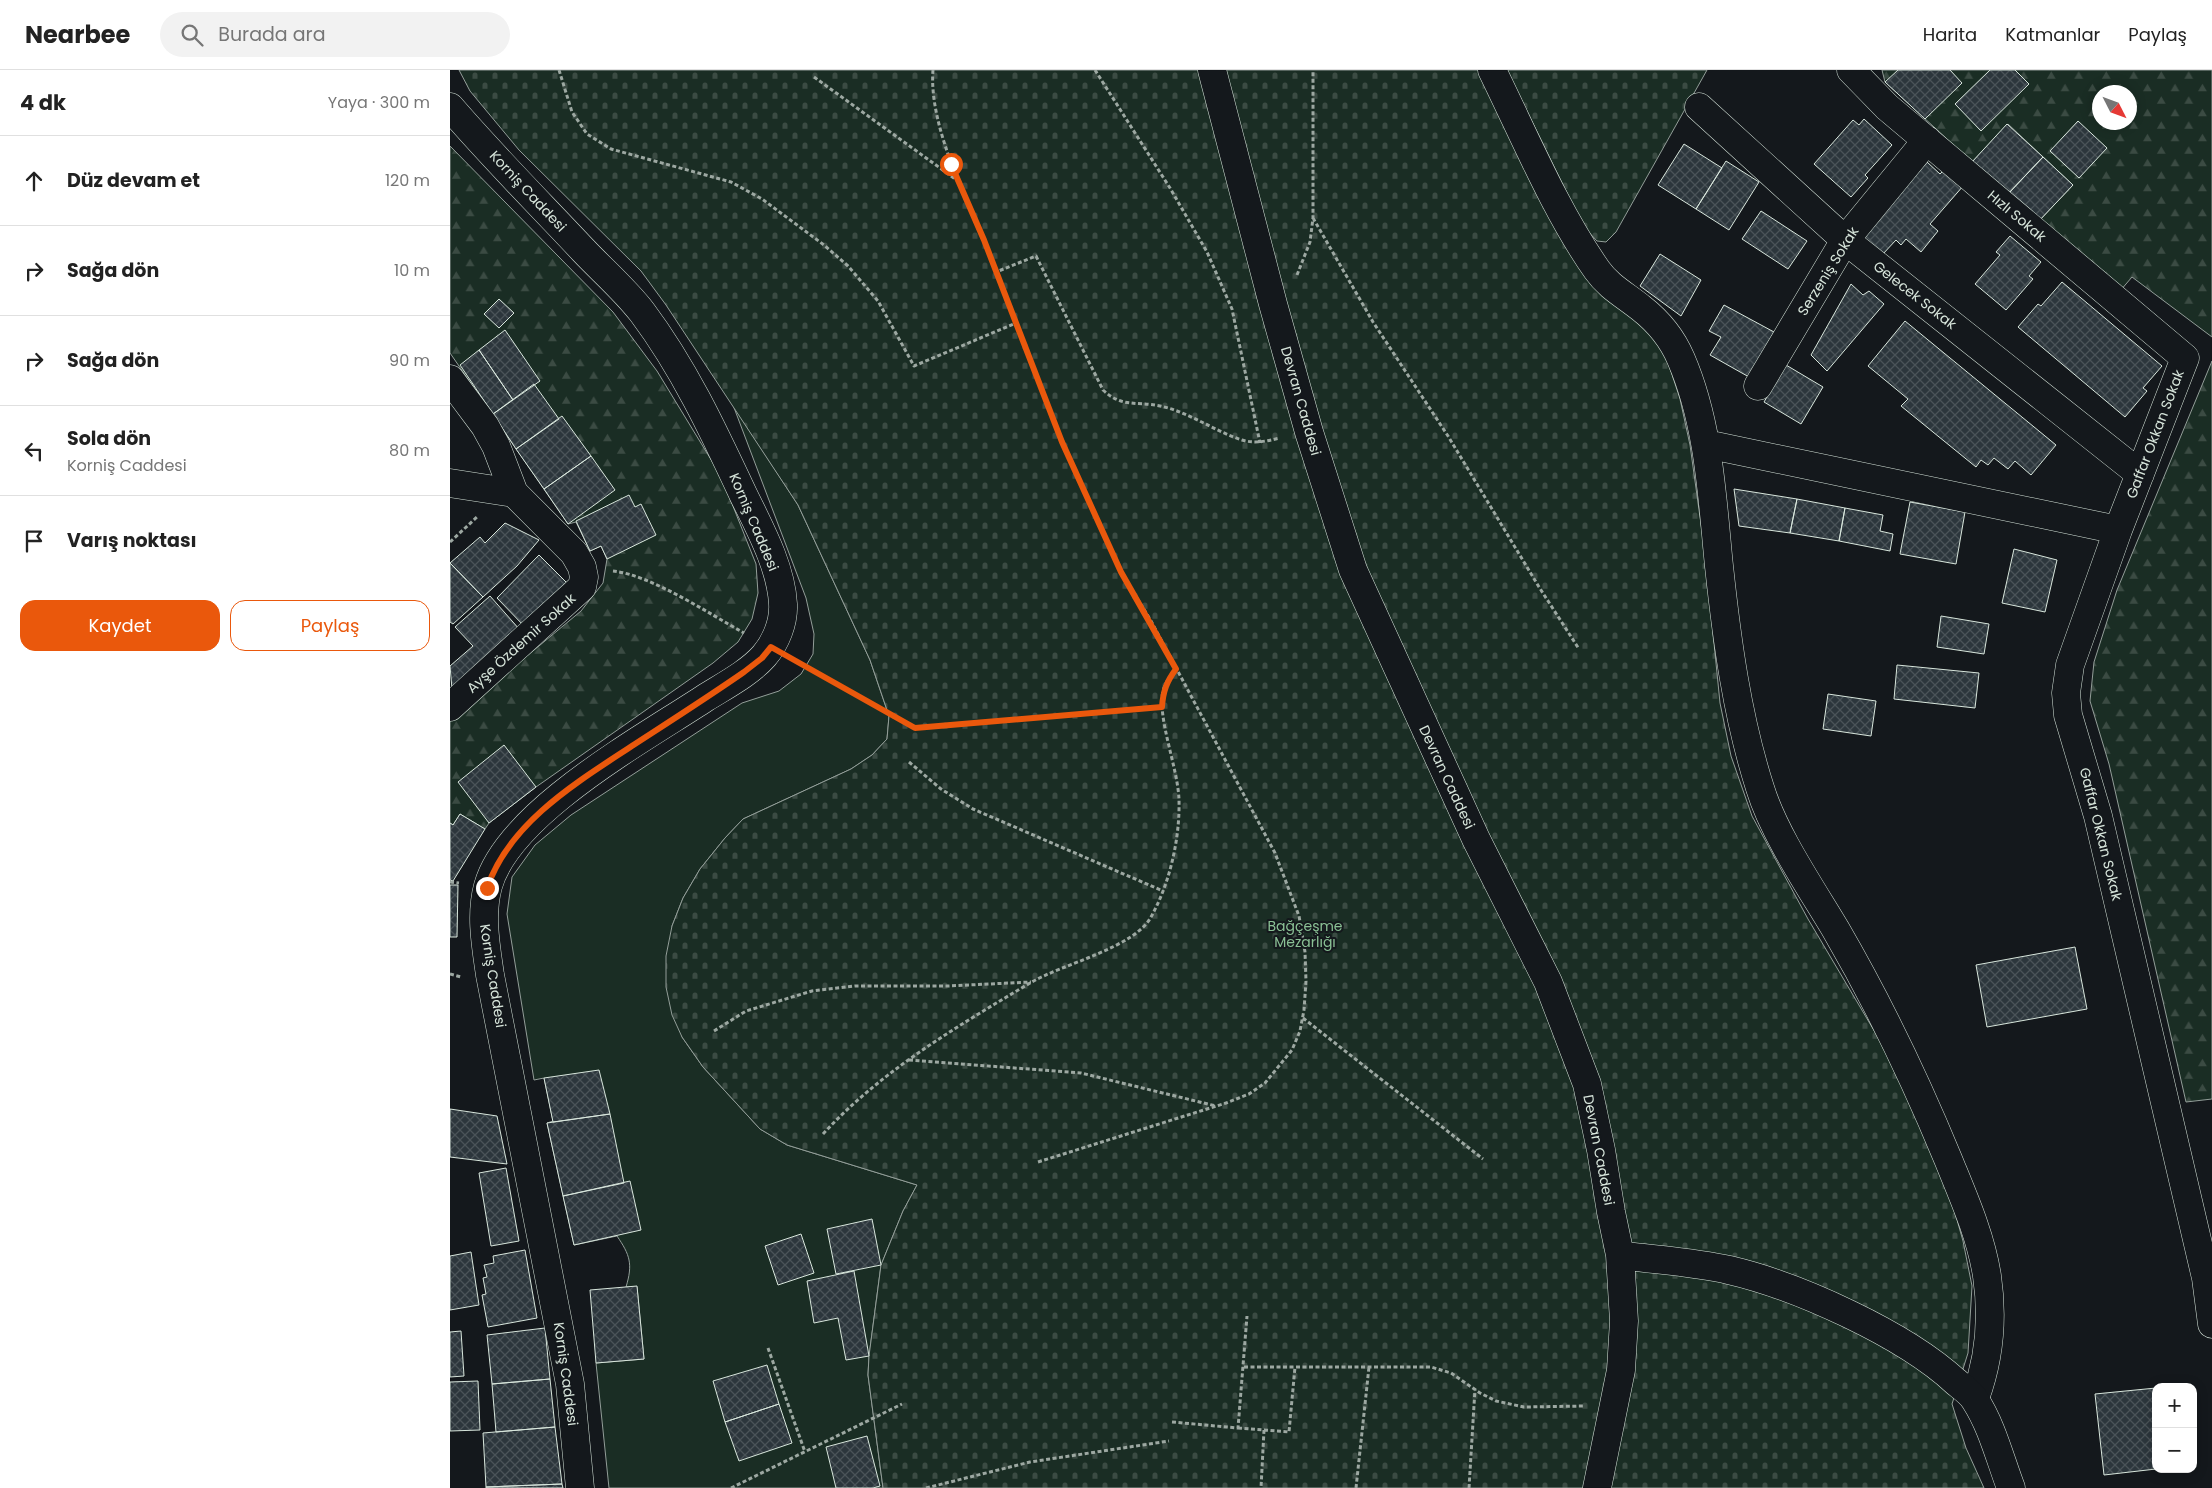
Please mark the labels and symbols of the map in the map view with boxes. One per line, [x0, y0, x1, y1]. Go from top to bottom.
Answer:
north arrow [2092, 85, 2137, 130]
street label: Korniş Caddesi [485, 146, 571, 236]
route start [940, 153, 963, 176]
street label: Hızlı Sokak [1983, 185, 2051, 247]
street label: Serzeniş Sokak [1793, 222, 1864, 319]
street label: Gelecek Sokak [1869, 256, 1962, 334]
street label: Devran Caddesi [1276, 344, 1326, 458]
street label: Gaffar Okkan Sokak [2121, 366, 2189, 501]
street label: Korniş Caddesi [724, 470, 784, 574]
street label: Ayşe Özdemir Sokak [462, 588, 580, 697]
street label: Devran Caddesi [1414, 722, 1480, 832]
street label: Gaffar Okkan Sokak [2075, 765, 2127, 903]
route end [476, 877, 499, 900]
park label: Bağçeşme Mezarlığı [1267, 916, 1343, 952]
street label: Korniş Caddesi [475, 923, 511, 1029]
street label: Devran Caddesi [1578, 1093, 1620, 1207]
street label: Korniş Caddesi [549, 1321, 583, 1427]

